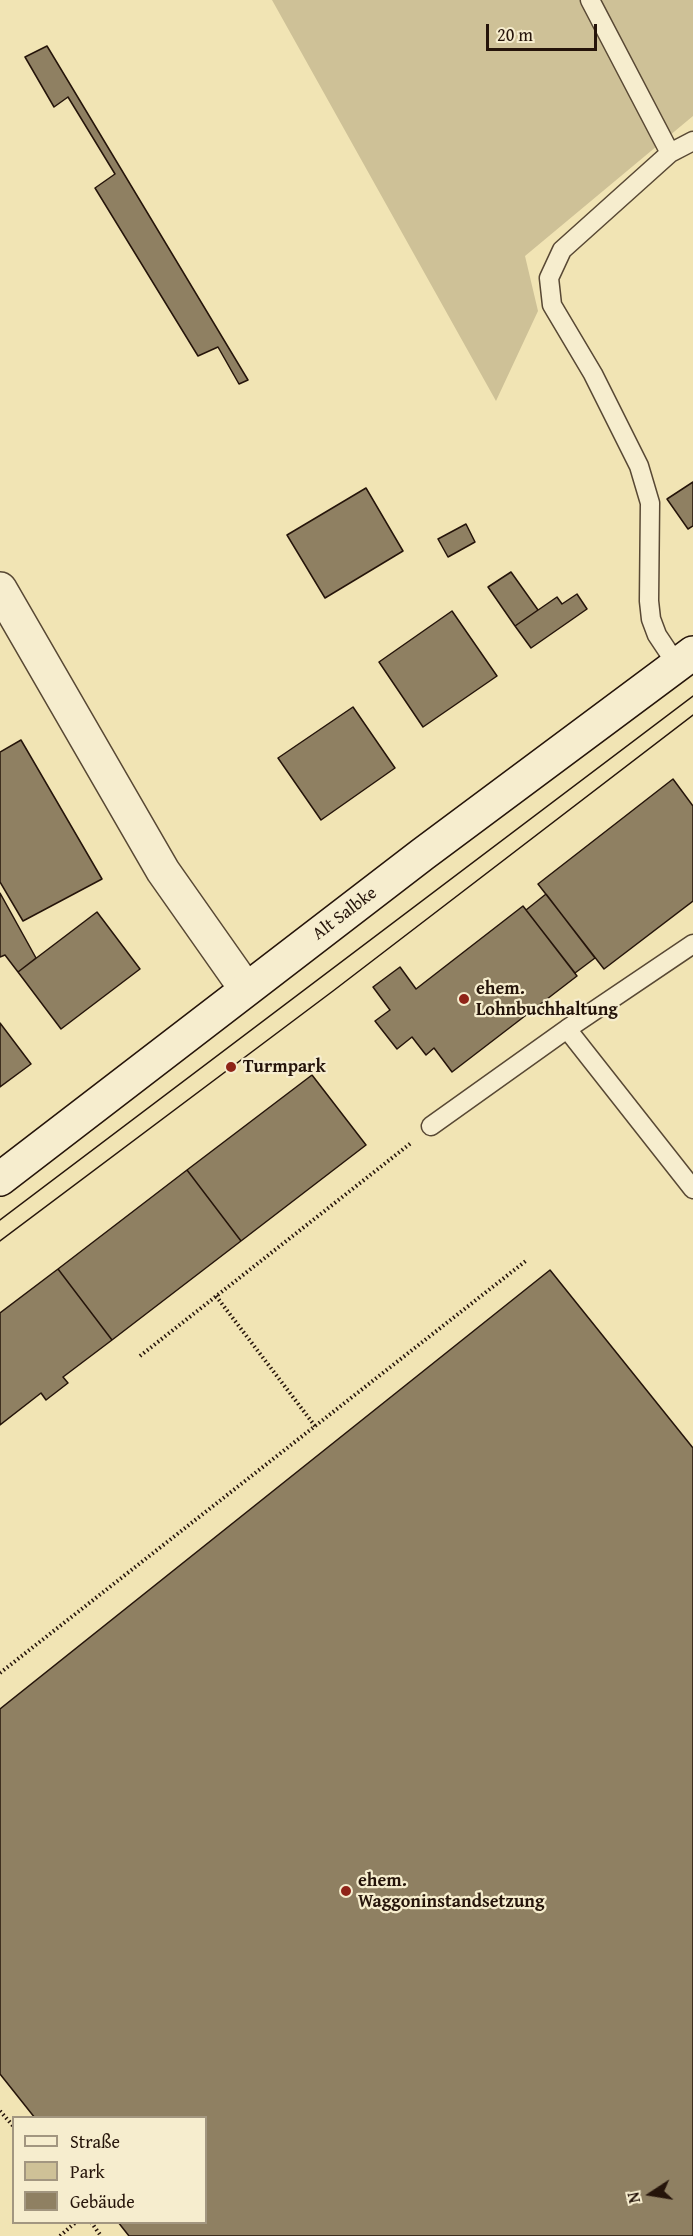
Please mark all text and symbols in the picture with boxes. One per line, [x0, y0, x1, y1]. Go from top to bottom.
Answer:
scale bar [489, 12, 600, 50]
text: 20 m [497, 21, 533, 48]
street label: Alt Salbke [308, 883, 382, 945]
place label: ehem. Lohnbuchhaltung [476, 978, 618, 1020]
marker: ehem. Lohnbuchhaltung [457, 992, 471, 1006]
place label: Turmpark [243, 1056, 326, 1078]
marker: Turmpark [224, 1060, 238, 1074]
place label: ehem. Waggoninstandsetzung [358, 1870, 544, 1912]
marker: ehem. Waggoninstandsetzung [339, 1884, 353, 1898]
legend [12, 2116, 207, 2224]
text: Straße [70, 2128, 120, 2155]
text: Park [70, 2158, 105, 2185]
north arrow [621, 2164, 681, 2224]
text: Gebäude [70, 2188, 135, 2215]
text: N [621, 2190, 646, 2205]

